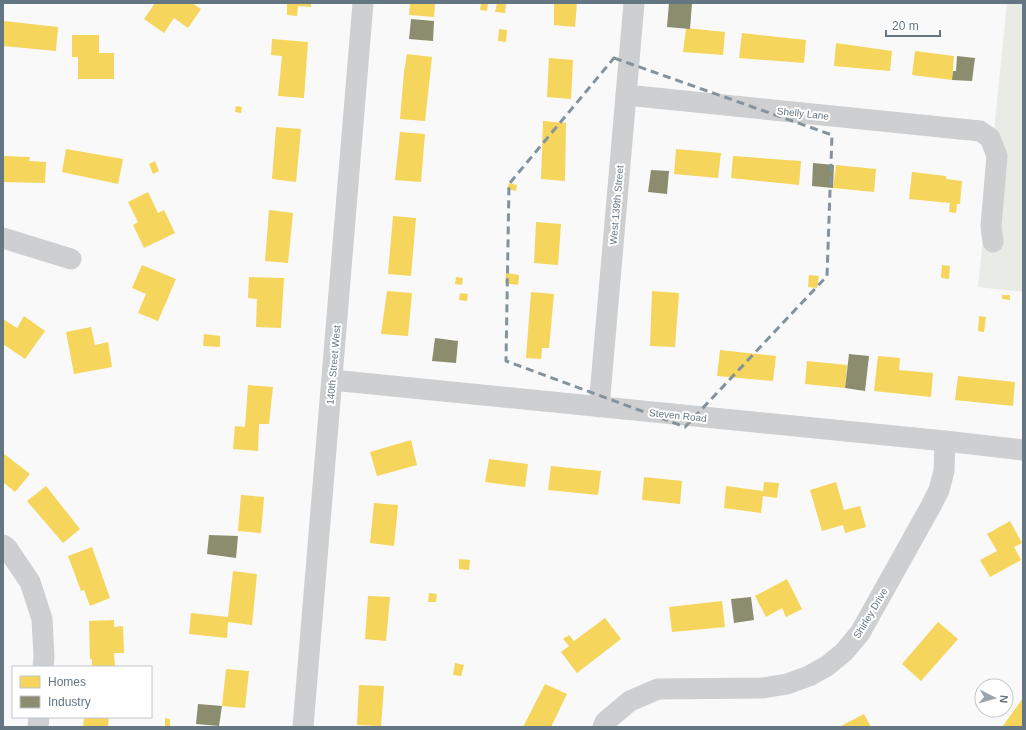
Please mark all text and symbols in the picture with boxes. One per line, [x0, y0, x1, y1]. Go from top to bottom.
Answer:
scale bar [886, 12, 940, 38]
text: 20 m [892, 19, 919, 33]
street label: Shelly Lane [776, 105, 830, 122]
street label: West 139th Street [608, 165, 625, 245]
street label: 140th Street West [325, 325, 342, 405]
street label: Steven Road [649, 407, 707, 424]
street label: Shirley Drive [851, 586, 890, 640]
legend [12, 666, 152, 718]
text: Homes [48, 675, 86, 689]
north arrow [974, 678, 1014, 718]
text: N [998, 694, 1010, 704]
text: Industry [48, 695, 91, 709]

